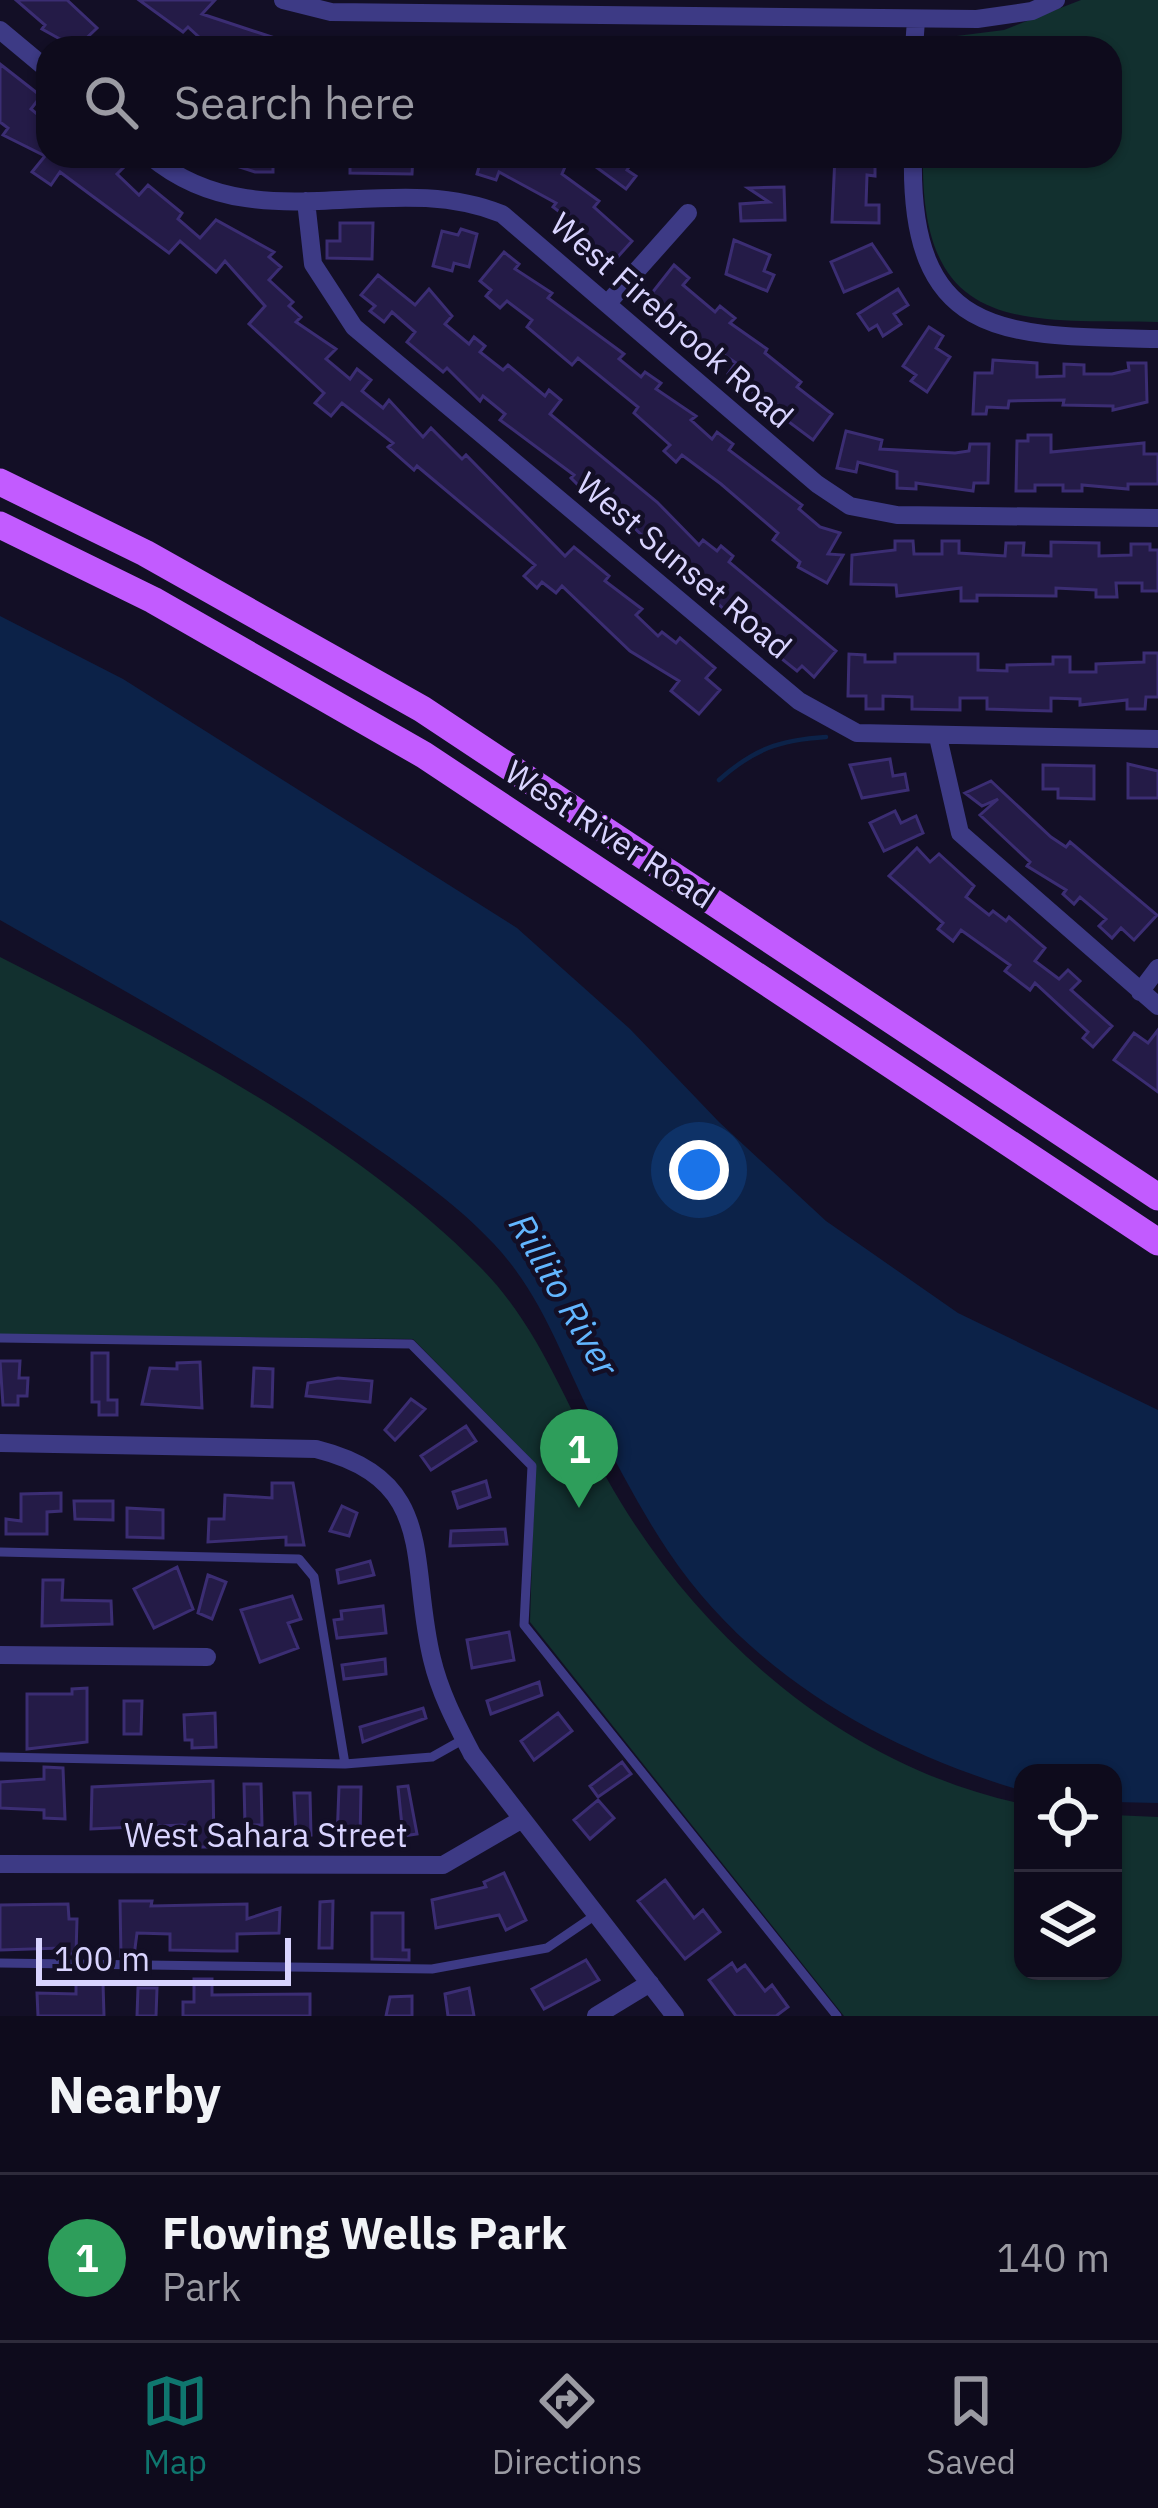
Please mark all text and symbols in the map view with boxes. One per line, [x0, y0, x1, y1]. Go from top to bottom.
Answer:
search box [36, 36, 1122, 168]
icon: search [78, 69, 144, 135]
text: Search here [174, 73, 415, 131]
street label: West Firebrook Road [542, 202, 803, 437]
street label: West Sunset Road [568, 462, 801, 667]
street label: West River Road [497, 750, 723, 917]
your location [669, 1140, 729, 1200]
water label: Rillito River [499, 1205, 630, 1385]
pin: 1 [540, 1409, 618, 1508]
map controls [1014, 1764, 1122, 1980]
button: locate [1014, 1764, 1122, 1872]
street label: West Sahara Street [124, 1813, 408, 1856]
button: layers [1014, 1872, 1122, 1980]
scale bar [36, 1932, 291, 1985]
text: 100 m [54, 1937, 150, 1980]
text: Nearby [48, 2061, 221, 2127]
text: Flowing Wells Park [162, 2203, 567, 2261]
text: 1 [75, 2232, 99, 2283]
text: 140 m [997, 2232, 1110, 2283]
text: Park [162, 2261, 241, 2312]
tab: Map [142, 2368, 208, 2483]
tab: Directions [492, 2368, 642, 2483]
tab: Saved [926, 2368, 1016, 2483]

